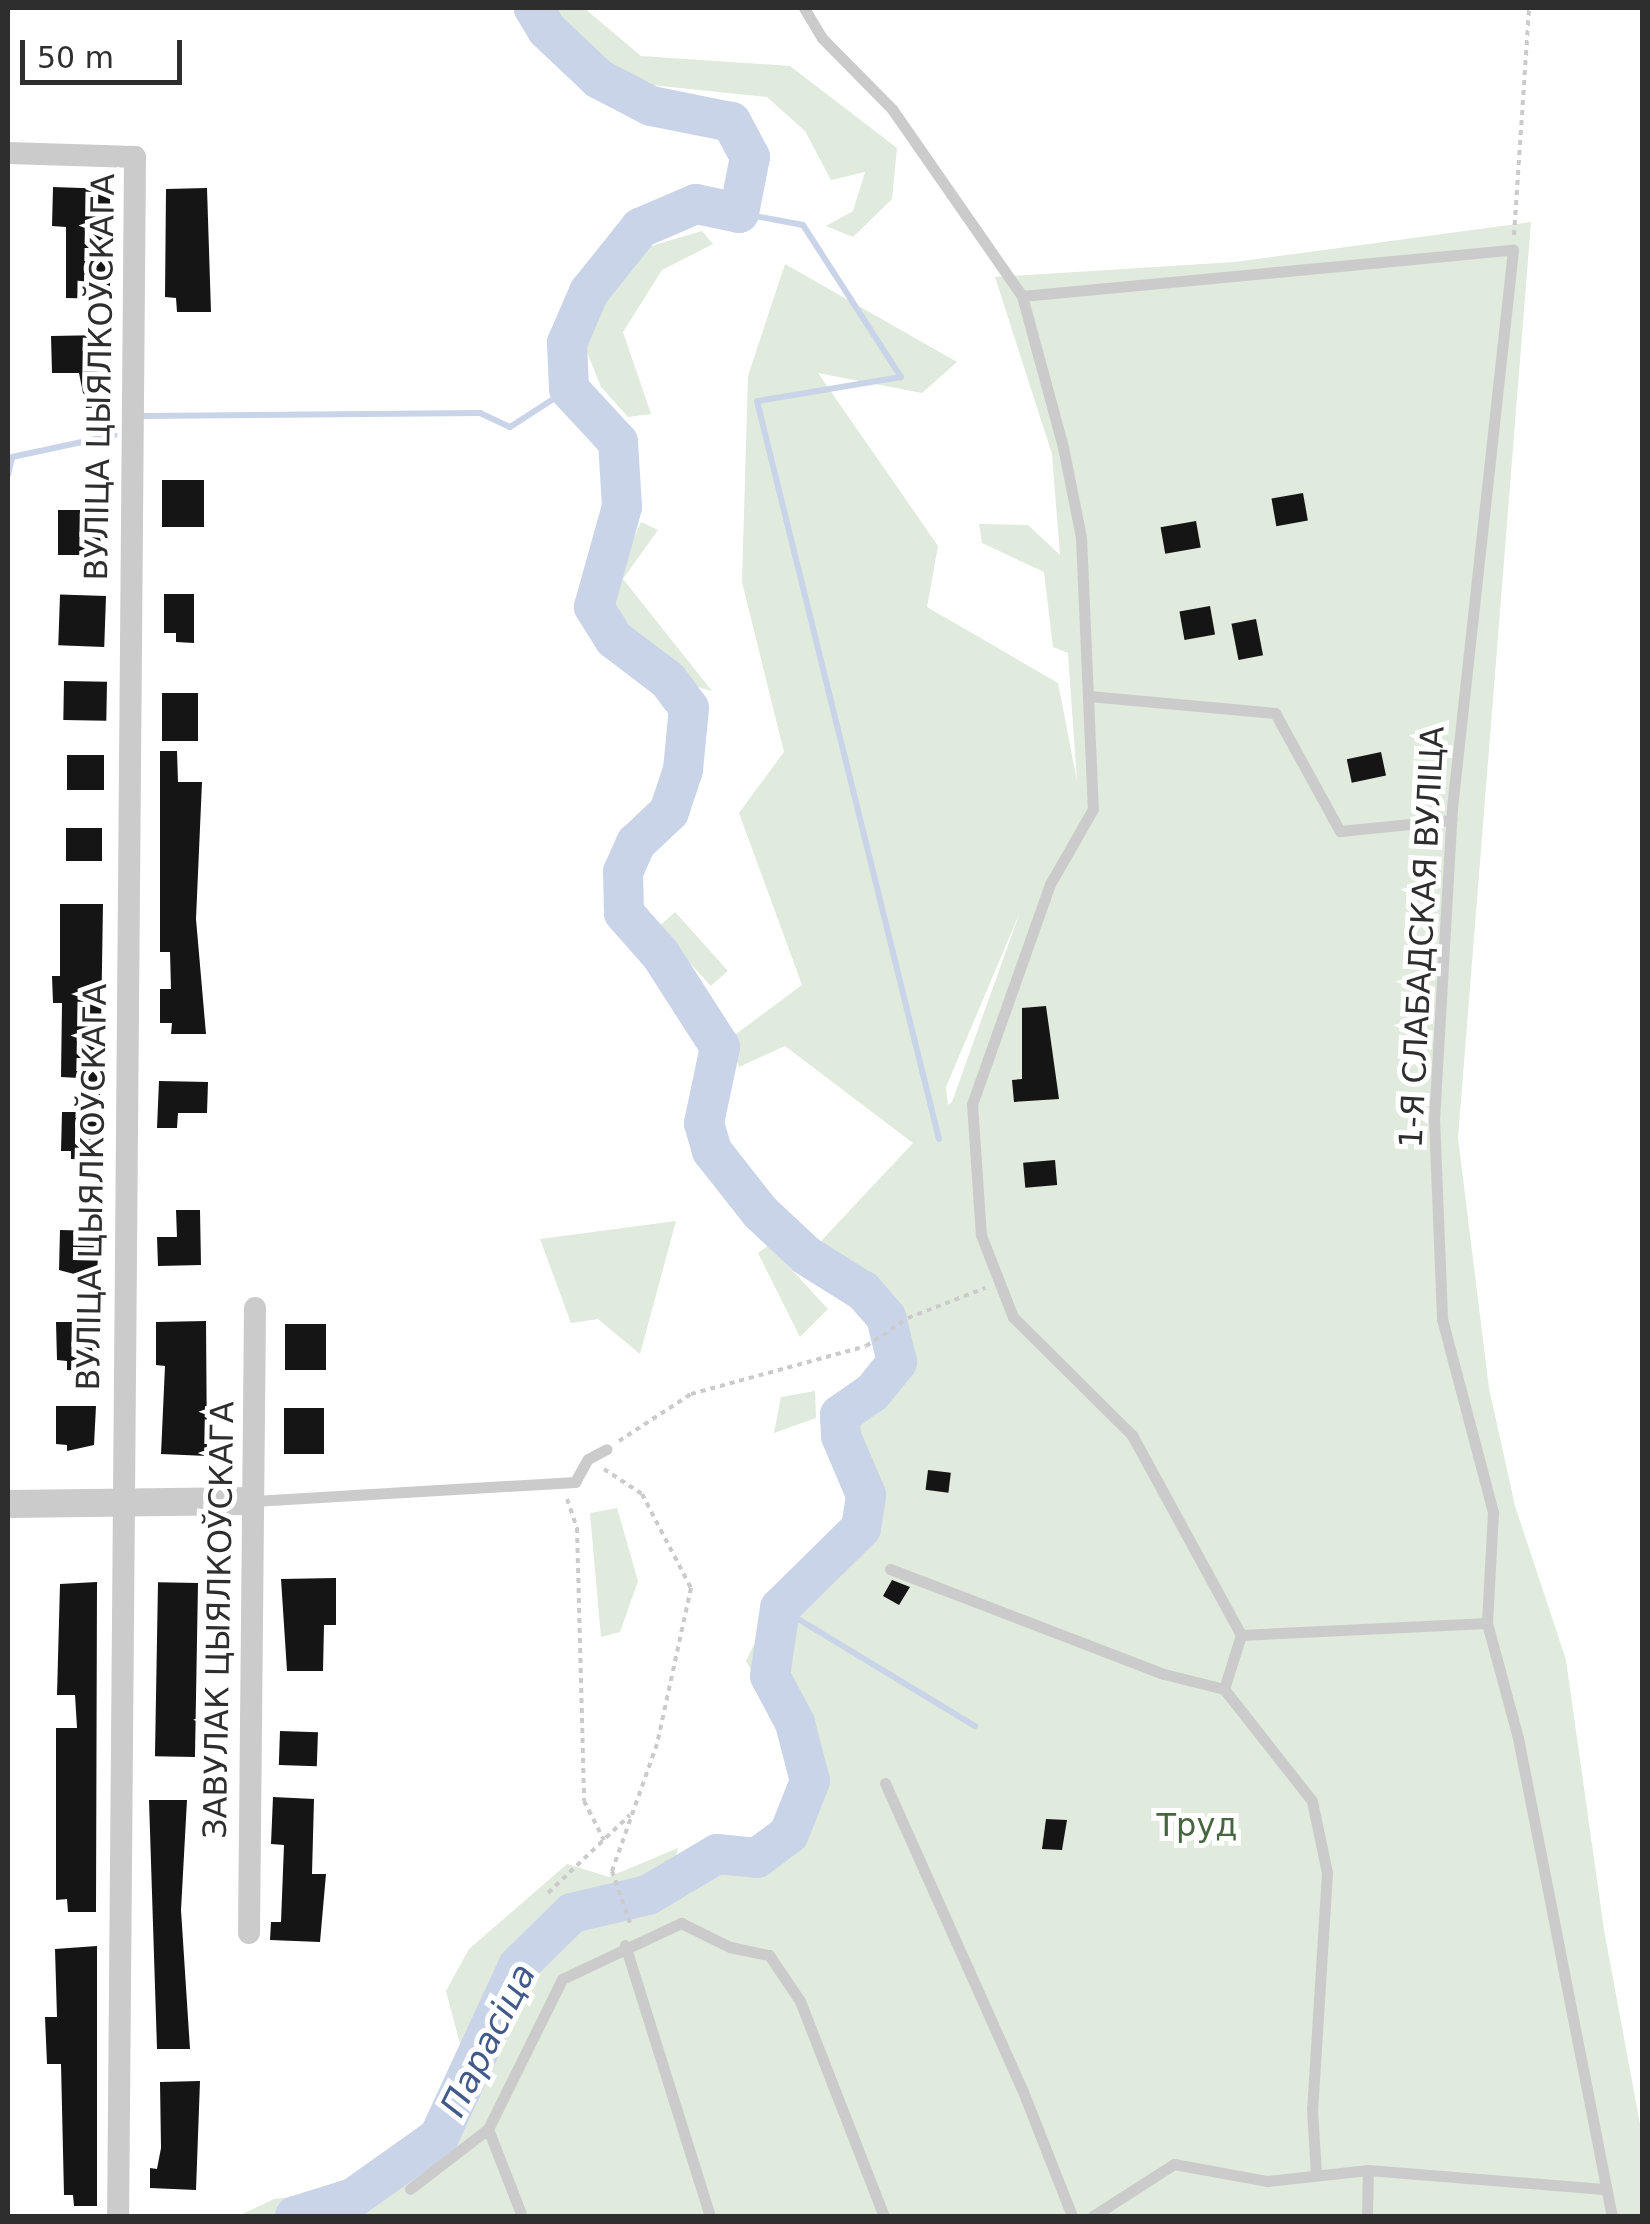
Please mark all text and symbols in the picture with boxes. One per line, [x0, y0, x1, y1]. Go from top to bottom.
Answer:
scale bar [25, 20, 188, 82]
text: 50 m [37, 40, 114, 75]
street label: ВУЛІЦА ЦЫЯЛКОЎСКАГА [77, 173, 123, 581]
street label: 1-Я СЛАБАДСКАЯ ВУЛІЦА [1392, 725, 1452, 1149]
street label: ВУЛІЦА ЦЫЯЛКОЎСКАГА [69, 983, 115, 1391]
street label: ЗАВУЛАК ЦЫЯЛКОЎСКАГА [196, 1401, 242, 1839]
park label: Труд [1157, 1806, 1237, 1844]
water label: Парасіца [432, 1957, 544, 2123]

